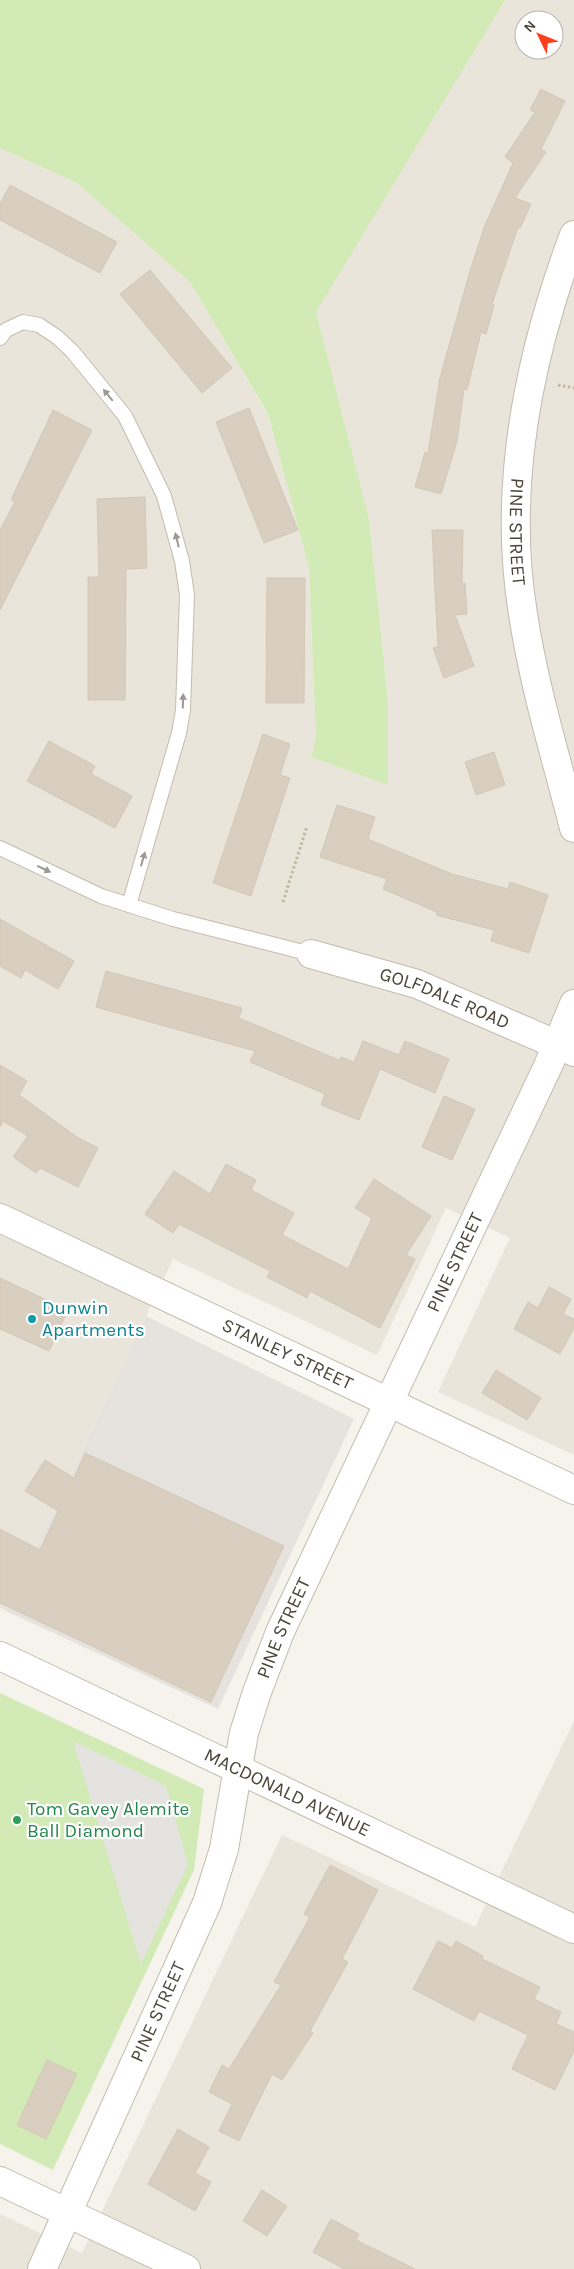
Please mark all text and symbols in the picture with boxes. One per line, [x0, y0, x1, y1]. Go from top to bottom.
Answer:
north arrow [514, 10, 564, 60]
text: N [520, 17, 540, 36]
one-way arrow [102, 388, 113, 401]
street label: PINE STREET [505, 477, 530, 587]
one-way arrow [173, 533, 181, 548]
one-way arrow [179, 693, 187, 709]
one-way arrow [140, 851, 148, 866]
one-way arrow [37, 865, 51, 873]
street label: GOLFDALE ROAD [377, 963, 513, 1034]
street label: PINE STREET [422, 1209, 488, 1316]
place label: Dunwin Apartments [42, 1297, 145, 1341]
marker: Dunwin Apartments [26, 1313, 38, 1325]
street label: STANLEY STREET [218, 1314, 357, 1395]
street label: PINE STREET [252, 1574, 315, 1682]
street label: MACDONALD AVENUE [201, 1744, 374, 1841]
place label: Tom Gavey Alemite Ball Diamond [27, 1798, 189, 1842]
marker: Tom Gavey Alemite Ball Diamond [11, 1814, 23, 1826]
street label: PINE STREET [126, 1958, 190, 2065]

